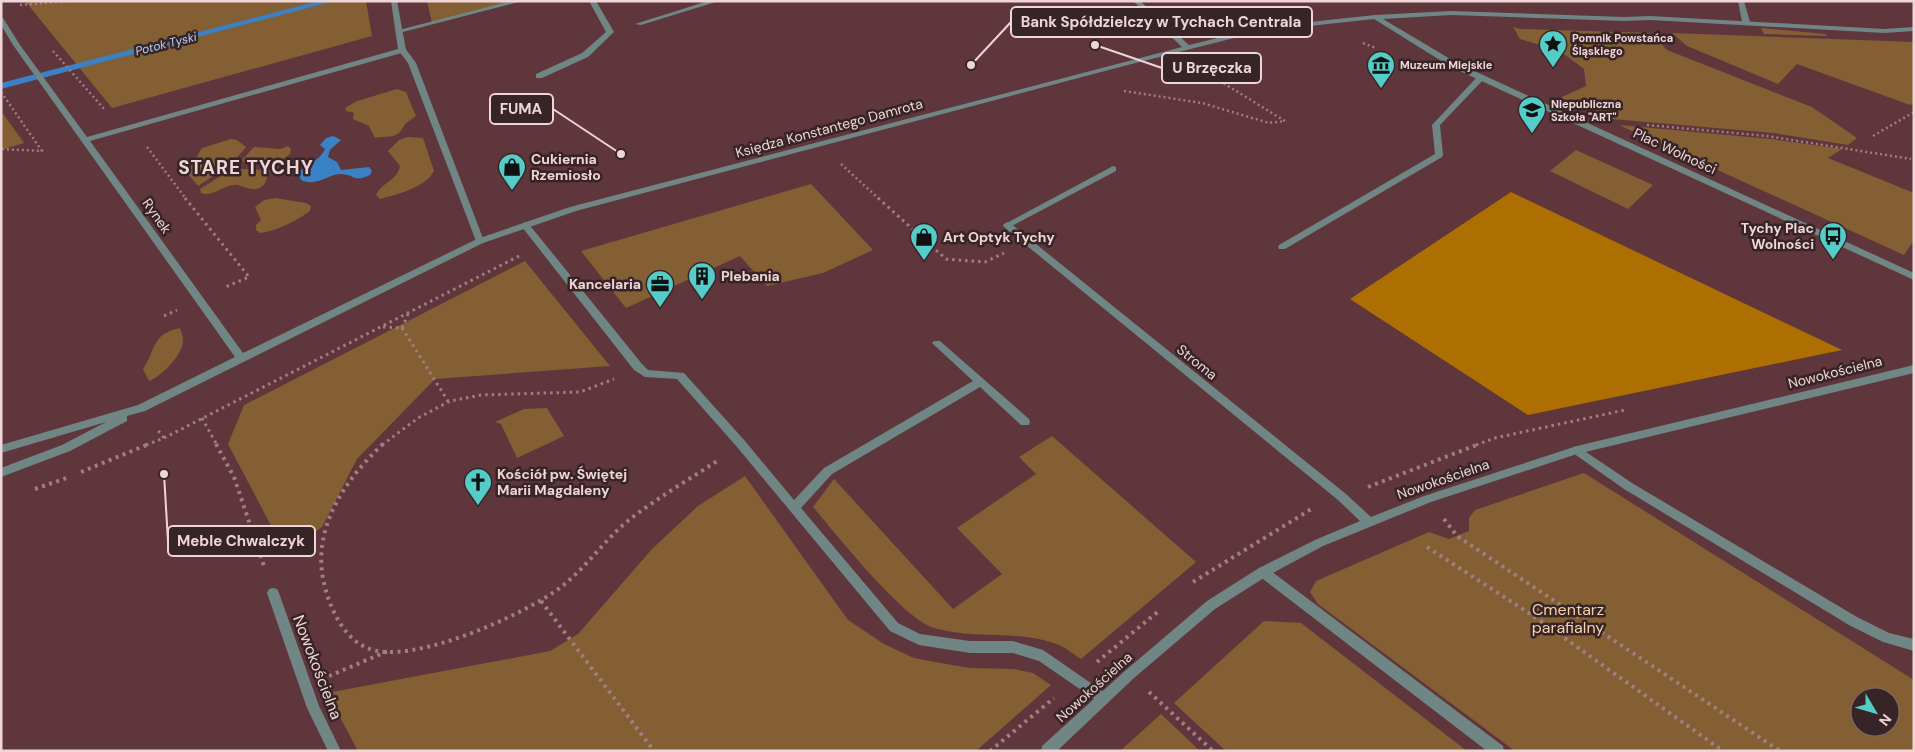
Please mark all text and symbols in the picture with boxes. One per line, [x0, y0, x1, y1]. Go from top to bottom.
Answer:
callout: Bank Spółdzielczy w Tychach Centrala [1011, 7, 1312, 37]
text: Bank Spółdzielczy w Tychach Centrala [1021, 12, 1301, 32]
water label: Potok Tyski [134, 28, 199, 59]
place icon: Pomnik Powstańca Śląskiego [1538, 29, 1568, 68]
place label: Pomnik Powstańca Śląskiego [1572, 31, 1673, 58]
museum icon: Muzeum Miejskie [1366, 50, 1396, 89]
callout: U Brzęczka [1162, 53, 1261, 83]
text: U Brzęczka [1172, 58, 1252, 78]
place label: Muzeum Miejskie [1400, 58, 1493, 72]
callout: FUMA [490, 94, 553, 124]
street label: Księdza Konstantego Damrota [733, 94, 925, 162]
school or university icon: Niepubliczna Szkoła "ART" [1517, 95, 1547, 134]
place label: Niepubliczna Szkoła "ART" [1551, 97, 1621, 124]
text: FUMA [500, 99, 543, 119]
street label: Plac Wolności [1631, 124, 1719, 178]
place label: Cukiernia Rzemiosło [531, 150, 601, 184]
shop icon: Cukiernia Rzemiosło [497, 152, 527, 191]
district label: STARE TYCHY [178, 155, 314, 180]
street label: Rynek [138, 195, 176, 237]
place label: Tychy Plac Wolności [1741, 219, 1814, 253]
bus stop icon: Tychy Plac Wolności [1818, 221, 1848, 260]
shop icon: Art Optyk Tychy [909, 222, 939, 261]
place label: Art Optyk Tychy [943, 228, 1055, 246]
building icon: Plebania [687, 261, 717, 300]
place label: Plebania [721, 267, 780, 285]
office icon: Kancelaria [645, 269, 675, 308]
place label: Kancelaria [569, 275, 641, 293]
street label: Stroma [1173, 340, 1221, 384]
street label: Nowokościelna [1786, 352, 1884, 392]
street label: Nowokościelna [1394, 455, 1492, 503]
place label: Kościół pw. Świętej Marii Magdaleny [497, 465, 627, 499]
church icon: Kościół pw. Świętej Marii Magdaleny [463, 467, 493, 506]
callout: Meble Chwalczyk [168, 526, 315, 556]
text: Meble Chwalczyk [177, 531, 305, 551]
park label: Cmentarz parafialny [1532, 599, 1604, 638]
street label: Nowokościelna [288, 612, 347, 722]
street label: Nowokościelna [1052, 648, 1136, 726]
north arrow [1850, 687, 1900, 737]
text: N [1875, 710, 1895, 730]

